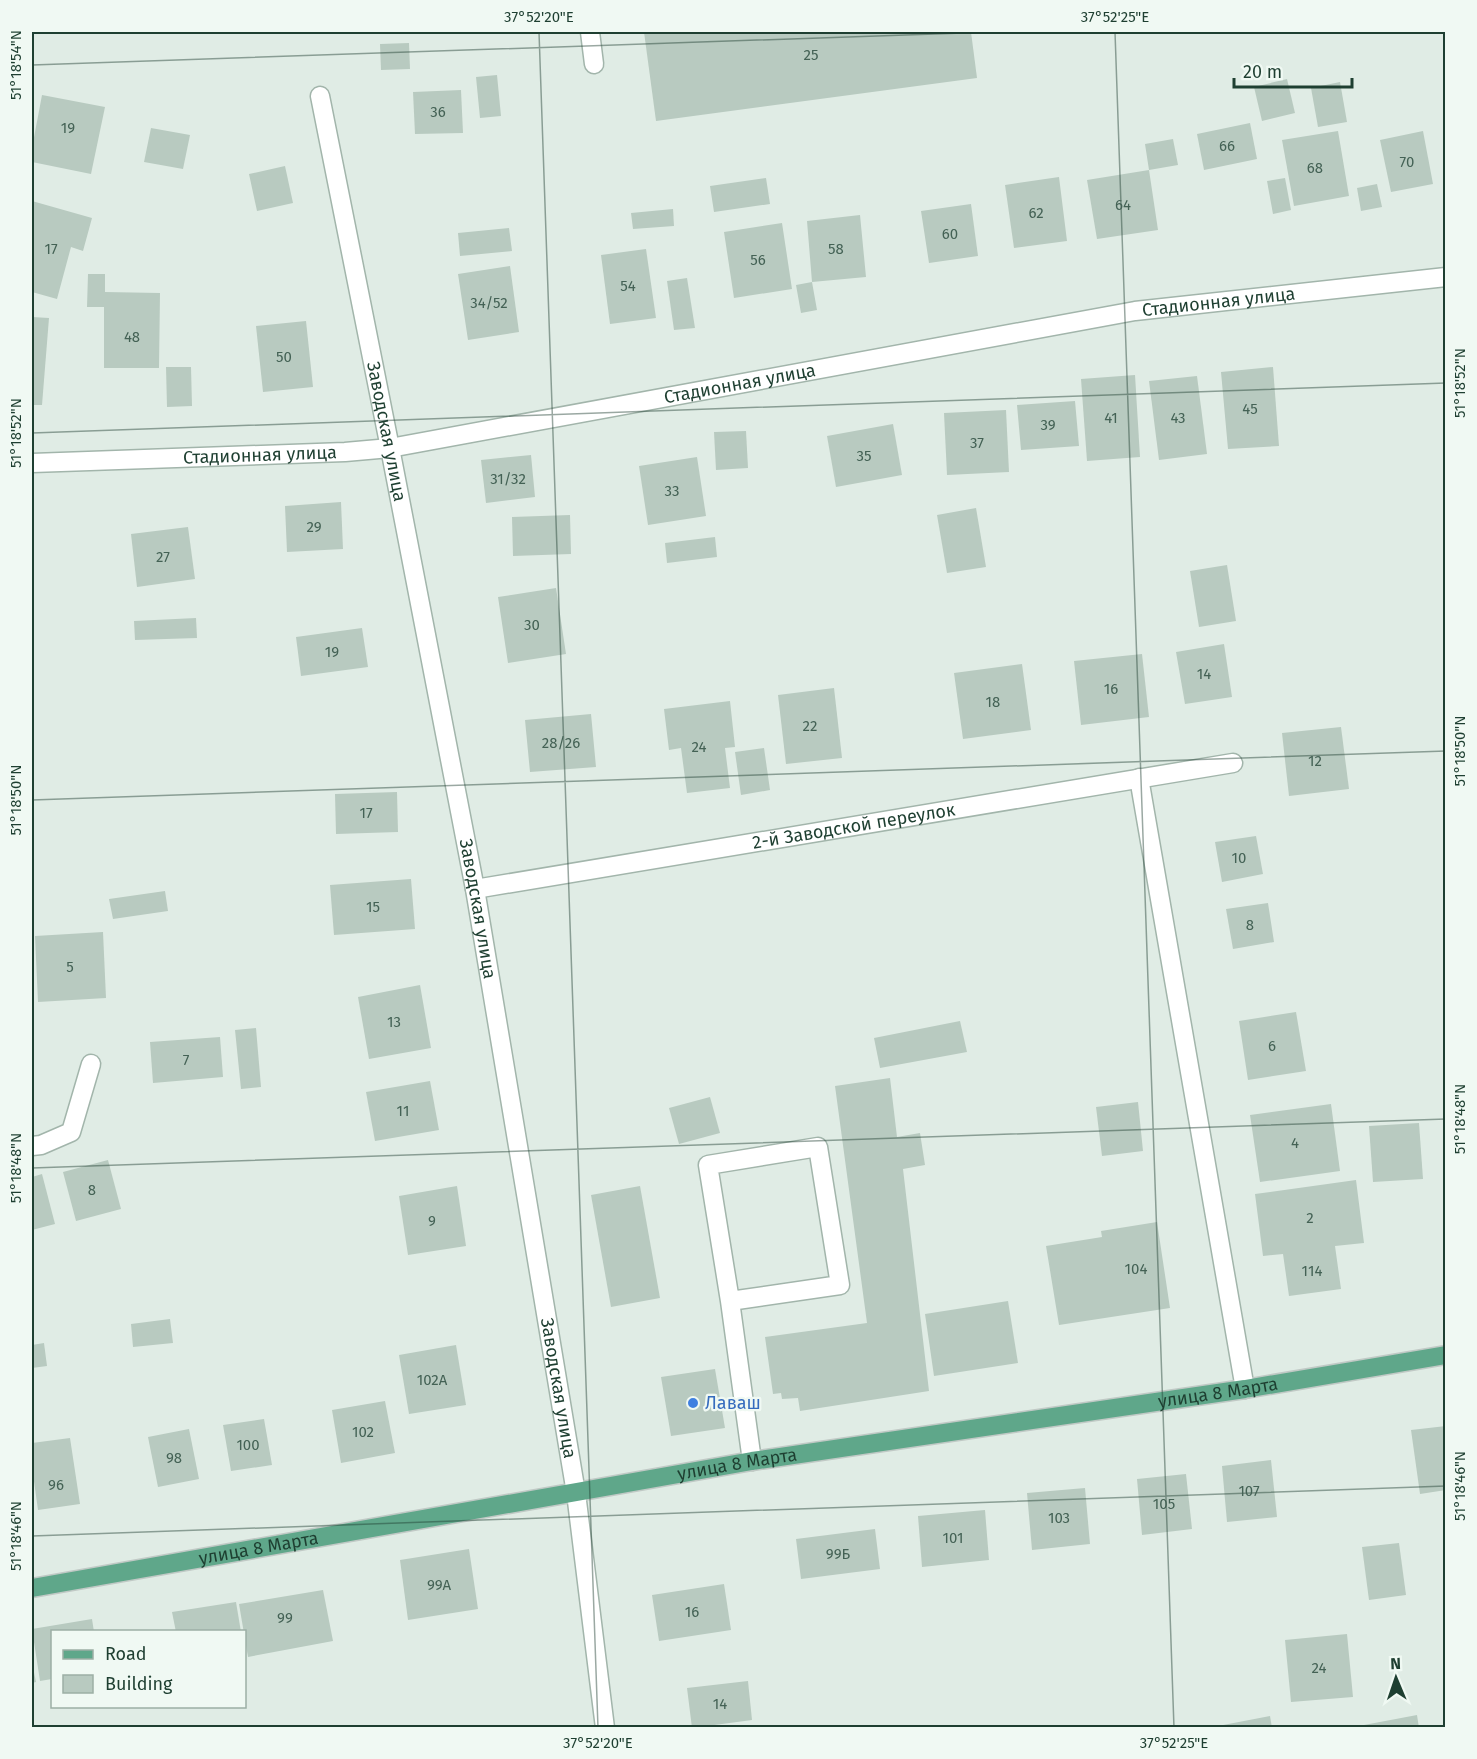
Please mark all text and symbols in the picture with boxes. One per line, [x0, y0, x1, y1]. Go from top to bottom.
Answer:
text: 37°52'20"E [504, 8, 574, 26]
text: 37°52'25"E [1081, 8, 1149, 26]
text: 51°18'54"N [7, 30, 25, 100]
house number: 25 [804, 46, 818, 64]
scale bar [1234, 51, 1352, 89]
text: 20 m [1243, 61, 1282, 83]
house number: 36 [430, 103, 446, 121]
house number: 19 [61, 119, 75, 137]
house number: 66 [1219, 137, 1235, 155]
house number: 70 [1400, 153, 1414, 171]
house number: 68 [1307, 159, 1323, 177]
house number: 64 [1115, 196, 1131, 214]
house number: 62 [1028, 204, 1044, 222]
house number: 60 [942, 225, 958, 243]
house number: 17 [44, 240, 58, 258]
house number: 58 [828, 240, 844, 258]
house number: 56 [750, 251, 766, 269]
house number: 54 [620, 277, 636, 295]
street label: Стадионная улица [1141, 283, 1296, 321]
house number: 34/52 [470, 294, 508, 312]
house number: 48 [124, 328, 140, 346]
house number: 50 [276, 348, 292, 366]
text: 51°18'52"N [1451, 348, 1469, 418]
street label: Стадионная улица [662, 359, 817, 408]
street label: Заводская улица [362, 360, 411, 503]
text: 51°18'52"N [7, 398, 25, 468]
house number: 45 [1242, 400, 1258, 418]
house number: 41 [1104, 409, 1118, 427]
house number: 43 [1170, 409, 1186, 427]
house number: 39 [1040, 416, 1056, 434]
house number: 37 [970, 434, 984, 452]
street label: Стадионная улица [183, 441, 337, 469]
house number: 35 [856, 447, 872, 465]
house number: 31/32 [490, 470, 526, 488]
house number: 33 [665, 482, 679, 500]
house number: 29 [306, 518, 322, 536]
house number: 27 [156, 548, 170, 566]
house number: 30 [524, 616, 540, 634]
house number: 19 [325, 643, 339, 661]
house number: 14 [1197, 665, 1211, 683]
house number: 16 [1104, 680, 1118, 698]
house number: 18 [986, 693, 1000, 711]
text: 51°18'50"N [1451, 716, 1469, 786]
house number: 22 [803, 717, 817, 735]
house number: 28/26 [542, 734, 580, 752]
house number: 24 [691, 738, 707, 756]
house number: 12 [1308, 752, 1322, 770]
text: 51°18'50"N [7, 765, 25, 835]
street label: 2-й Заводской переулок [751, 798, 957, 854]
house number: 17 [359, 804, 373, 822]
street label: Заводская улица [455, 837, 501, 981]
house number: 10 [1232, 849, 1246, 867]
house number: 15 [366, 898, 380, 916]
house number: 8 [1246, 916, 1254, 934]
house number: 5 [66, 958, 74, 976]
house number: 13 [387, 1013, 401, 1031]
house number: 6 [1268, 1037, 1276, 1055]
house number: 7 [183, 1051, 190, 1069]
text: 51°18'48"N [1451, 1084, 1469, 1154]
house number: 11 [397, 1102, 409, 1120]
text: 51°18'48"N [7, 1133, 25, 1203]
house number: 4 [1291, 1134, 1299, 1152]
house number: 8 [88, 1181, 96, 1199]
house number: 2 [1306, 1209, 1314, 1227]
house number: 9 [428, 1212, 436, 1230]
house number: 104 [1125, 1260, 1147, 1278]
house number: 114 [1302, 1262, 1322, 1280]
street label: Заводская улица [536, 1316, 581, 1460]
house number: 102А [417, 1371, 448, 1389]
street label: улица 8 Марта [1157, 1373, 1279, 1413]
place label: Лаваш [705, 1392, 761, 1414]
marker: Лаваш [686, 1396, 700, 1410]
house number: 102 [352, 1423, 374, 1441]
house number: 100 [236, 1436, 260, 1454]
street label: улица 8 Марта [676, 1444, 798, 1485]
house number: 98 [166, 1449, 182, 1467]
text: 51°18'46"N [1451, 1451, 1469, 1521]
house number: 96 [48, 1476, 64, 1494]
house number: 107 [1238, 1482, 1260, 1500]
house number: 105 [1153, 1495, 1175, 1513]
text: 51°18'46"N [7, 1501, 25, 1571]
house number: 103 [1048, 1509, 1070, 1527]
street label: улица 8 Марта [197, 1527, 320, 1569]
house number: 101 [943, 1529, 964, 1547]
house number: 99Б [826, 1545, 851, 1563]
house number: 99А [427, 1576, 451, 1594]
house number: 16 [685, 1603, 699, 1621]
house number: 99 [277, 1609, 293, 1627]
legend [51, 1630, 246, 1708]
text: Road [105, 1643, 147, 1665]
north arrow [1366, 1648, 1426, 1708]
text: N [1390, 1654, 1401, 1673]
house number: 24 [1311, 1659, 1327, 1677]
text: Building [105, 1673, 173, 1695]
house number: 14 [713, 1695, 727, 1713]
text: 37°52'20"E [563, 1734, 633, 1752]
text: 37°52'25"E [1140, 1734, 1208, 1752]

